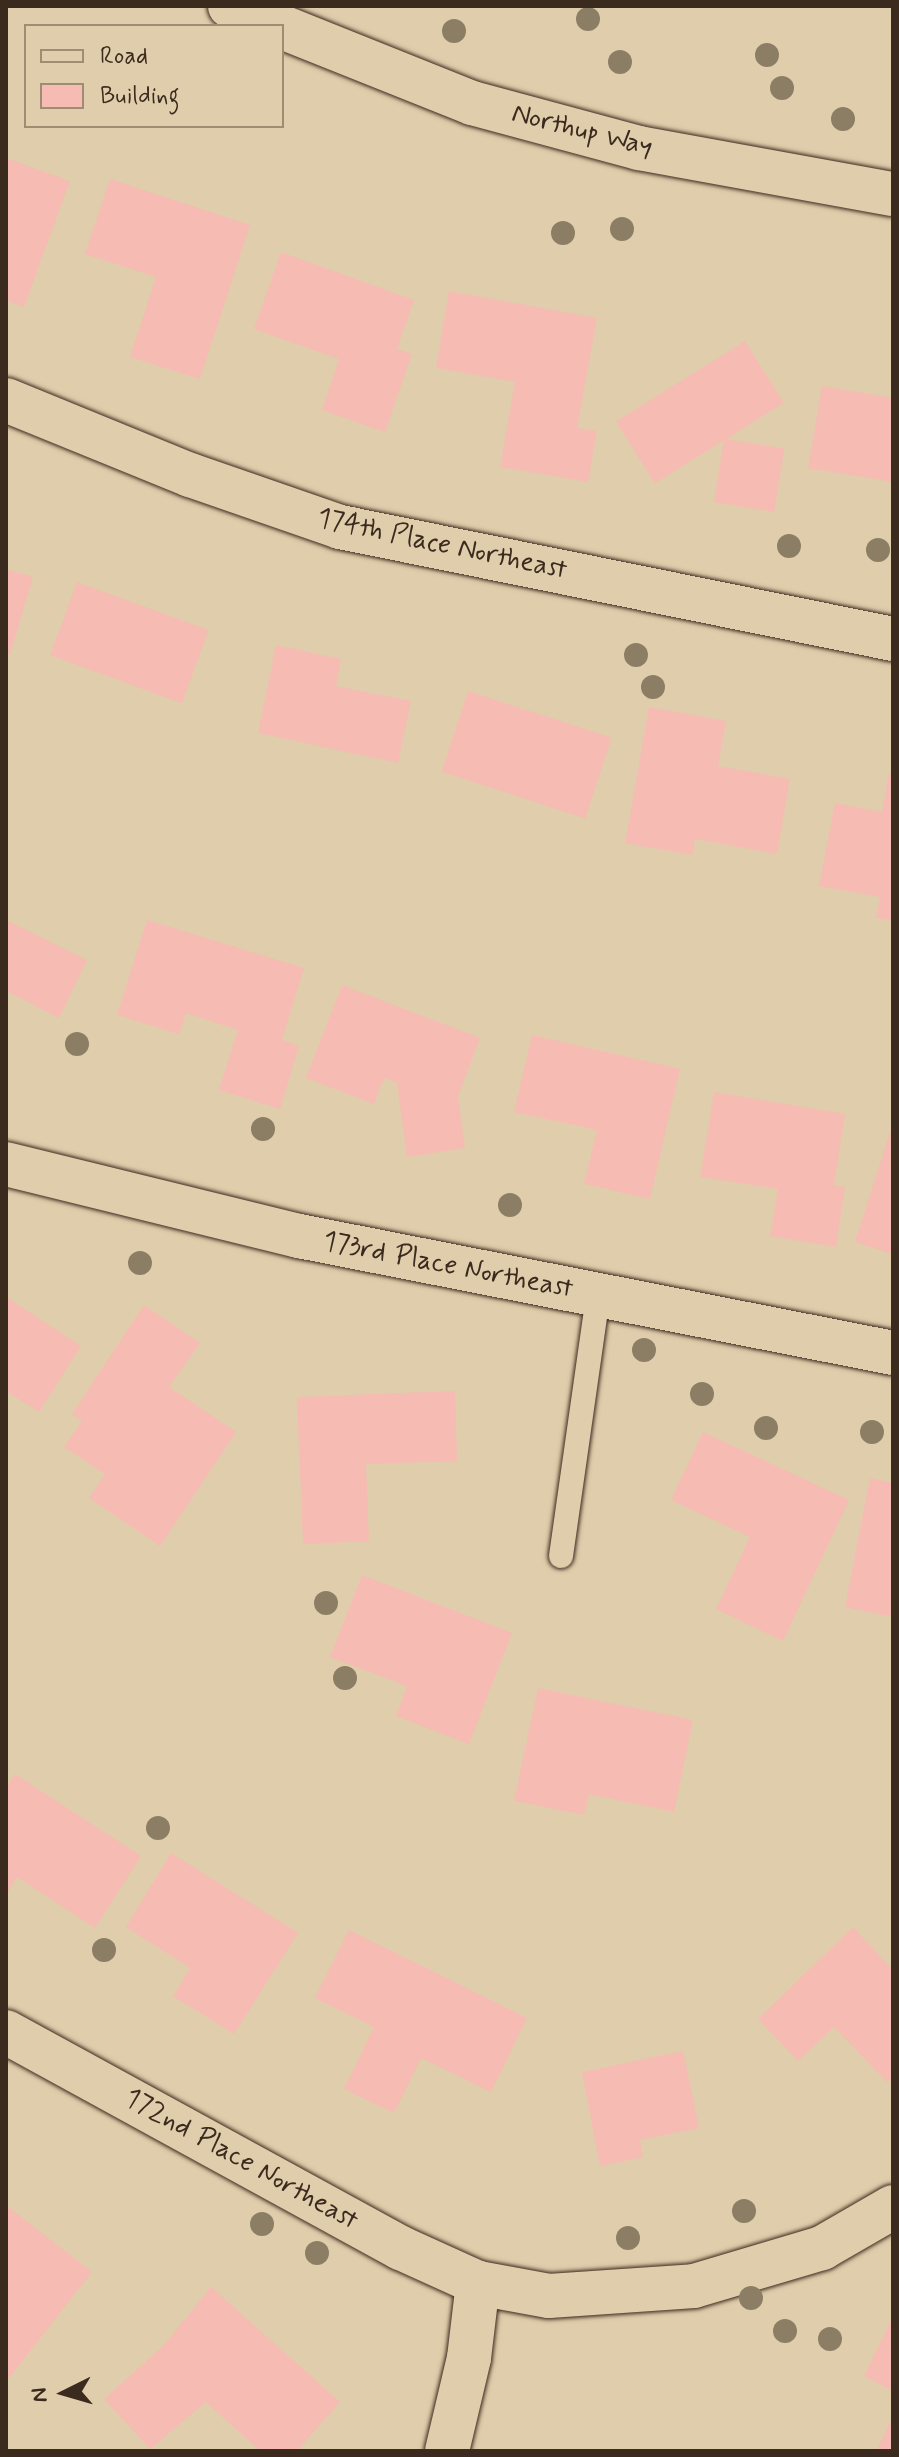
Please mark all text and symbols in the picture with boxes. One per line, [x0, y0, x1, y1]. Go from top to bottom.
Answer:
legend [24, 24, 284, 128]
text: Road [100, 41, 148, 72]
text: Building [100, 81, 180, 112]
street label: Northup Way [505, 96, 659, 166]
street label: 174th Place Northeast [314, 502, 570, 588]
street label: 173rd Place Northeast [321, 1225, 575, 1307]
street label: 172nd Place Northeast [119, 2082, 363, 2238]
north arrow [24, 2353, 104, 2433]
text: N [26, 2387, 55, 2404]

